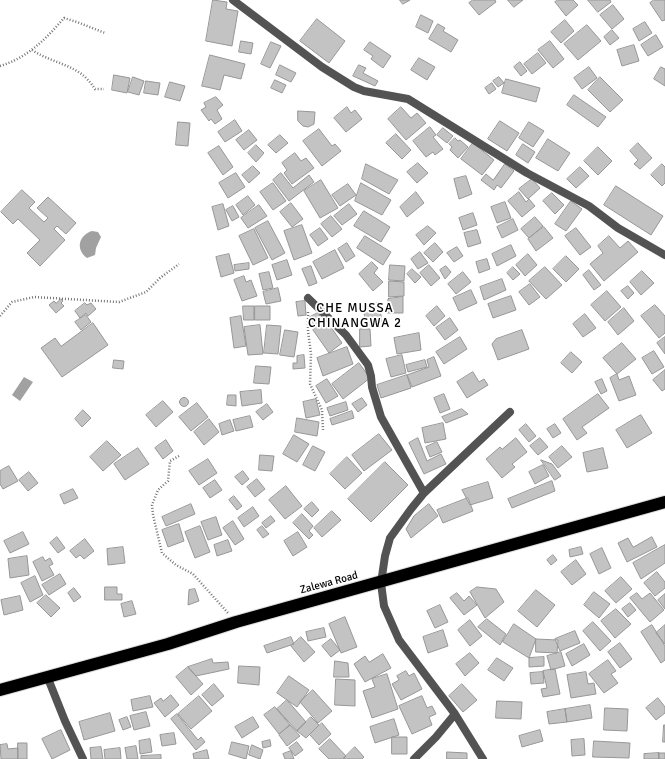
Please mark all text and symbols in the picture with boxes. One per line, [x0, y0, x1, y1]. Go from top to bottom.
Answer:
district label: CHE MUSSA CHINANGWA 2 [308, 301, 402, 332]
street label: Zalewa Road [299, 569, 359, 597]

